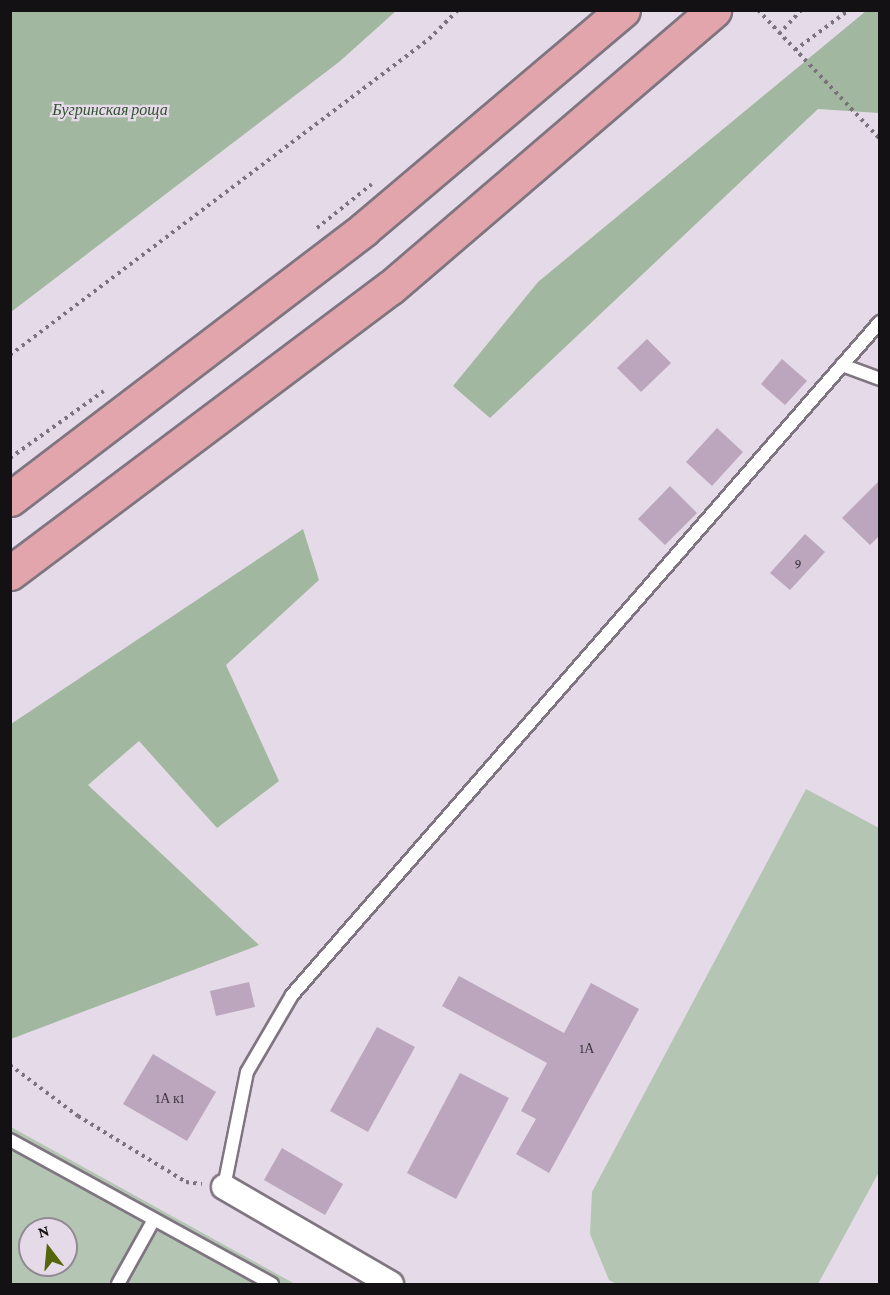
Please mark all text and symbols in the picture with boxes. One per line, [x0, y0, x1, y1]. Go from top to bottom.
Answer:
park label: Бугринская роща [52, 100, 168, 120]
house number: 9 [794, 555, 802, 571]
house number: 1А [580, 1040, 594, 1056]
house number: 1А к1 [156, 1090, 184, 1106]
north arrow [18, 1217, 78, 1277]
text: N [36, 1221, 51, 1241]

